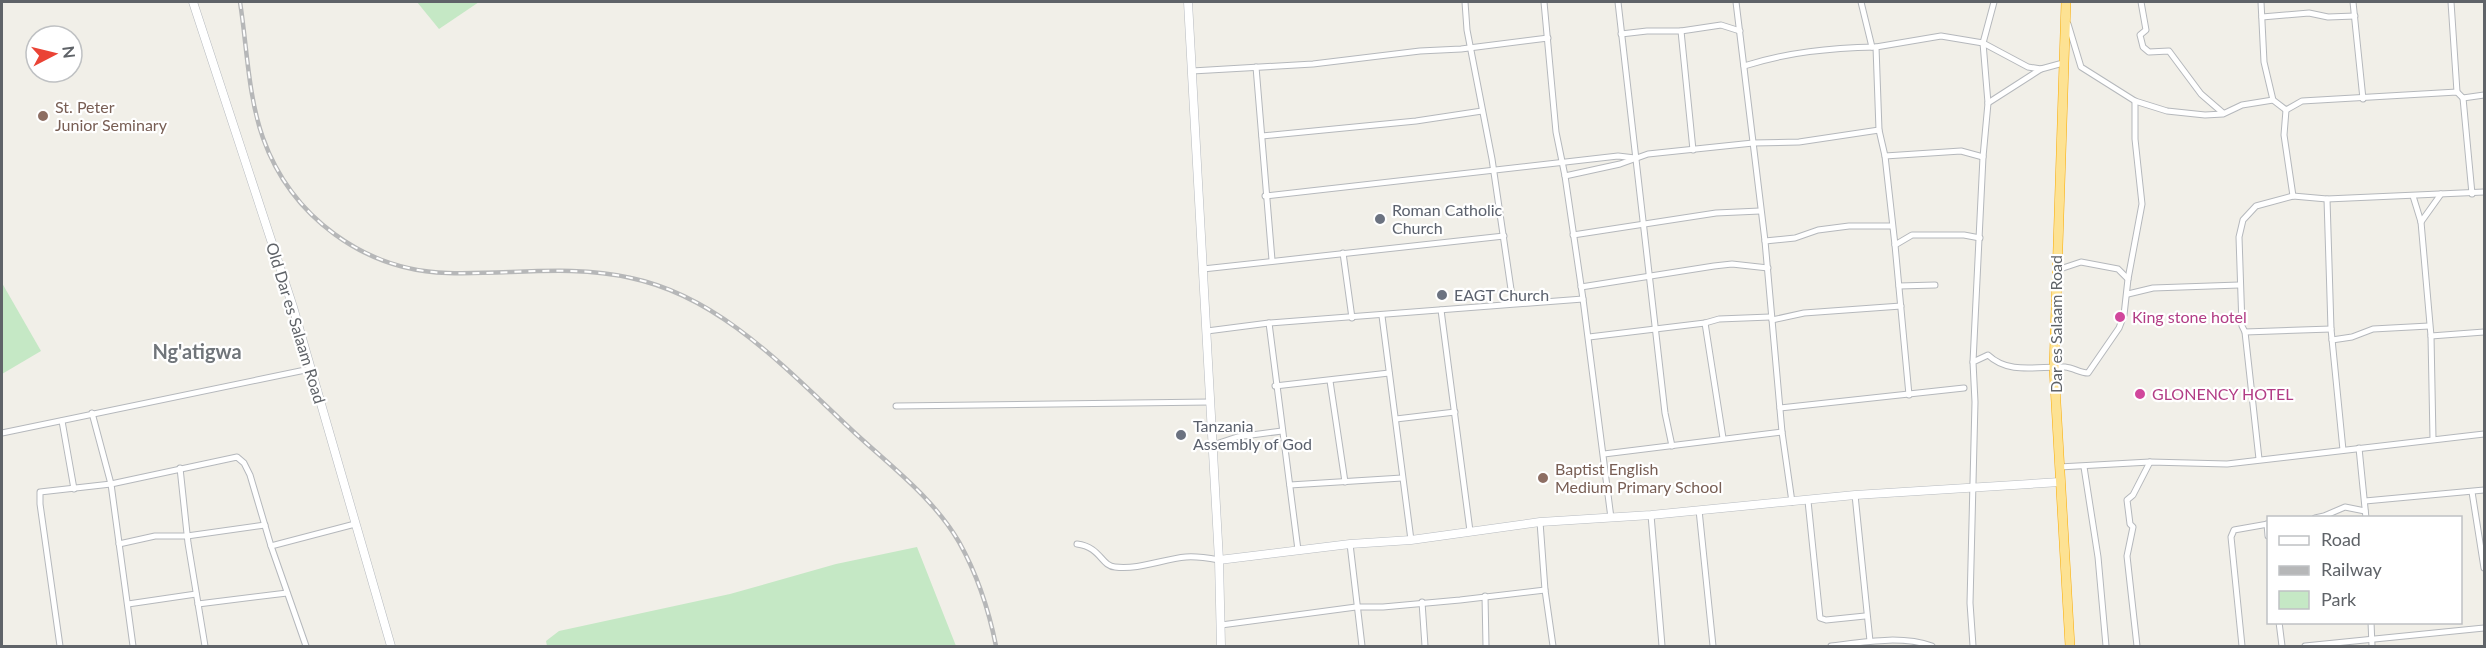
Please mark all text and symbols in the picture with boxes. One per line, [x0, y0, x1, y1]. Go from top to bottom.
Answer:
north arrow [24, 24, 84, 84]
text: N [59, 45, 80, 59]
place label: St. Peter Junior Seminary [55, 97, 168, 134]
marker: St. Peter Junior Seminary [36, 109, 50, 123]
place label: Roman Catholic Church [1392, 200, 1503, 237]
marker: Roman Catholic Church [1373, 212, 1387, 226]
street label: Old Dar es Salaam Road [263, 240, 330, 406]
street label: Dar es Salaam Road [2046, 255, 2065, 393]
place label: EAGT Church [1454, 285, 1549, 304]
marker: EAGT Church [1435, 288, 1449, 302]
place label: King stone hotel [2132, 307, 2247, 326]
marker: King stone hotel [2113, 310, 2127, 324]
district label: Ng'atigwa [152, 339, 242, 363]
place label: GLONENCY HOTEL [2152, 384, 2293, 403]
marker: GLONENCY HOTEL [2133, 387, 2147, 401]
place label: Tanzania Assembly of God [1193, 416, 1312, 453]
marker: Tanzania Assembly of God [1174, 428, 1188, 442]
place label: Baptist English Medium Primary School [1555, 459, 1722, 496]
marker: Baptist English Medium Primary School [1536, 471, 1550, 485]
legend [2267, 516, 2462, 624]
text: Road [2321, 528, 2361, 550]
text: Railway [2321, 558, 2382, 580]
text: Park [2321, 588, 2357, 610]

